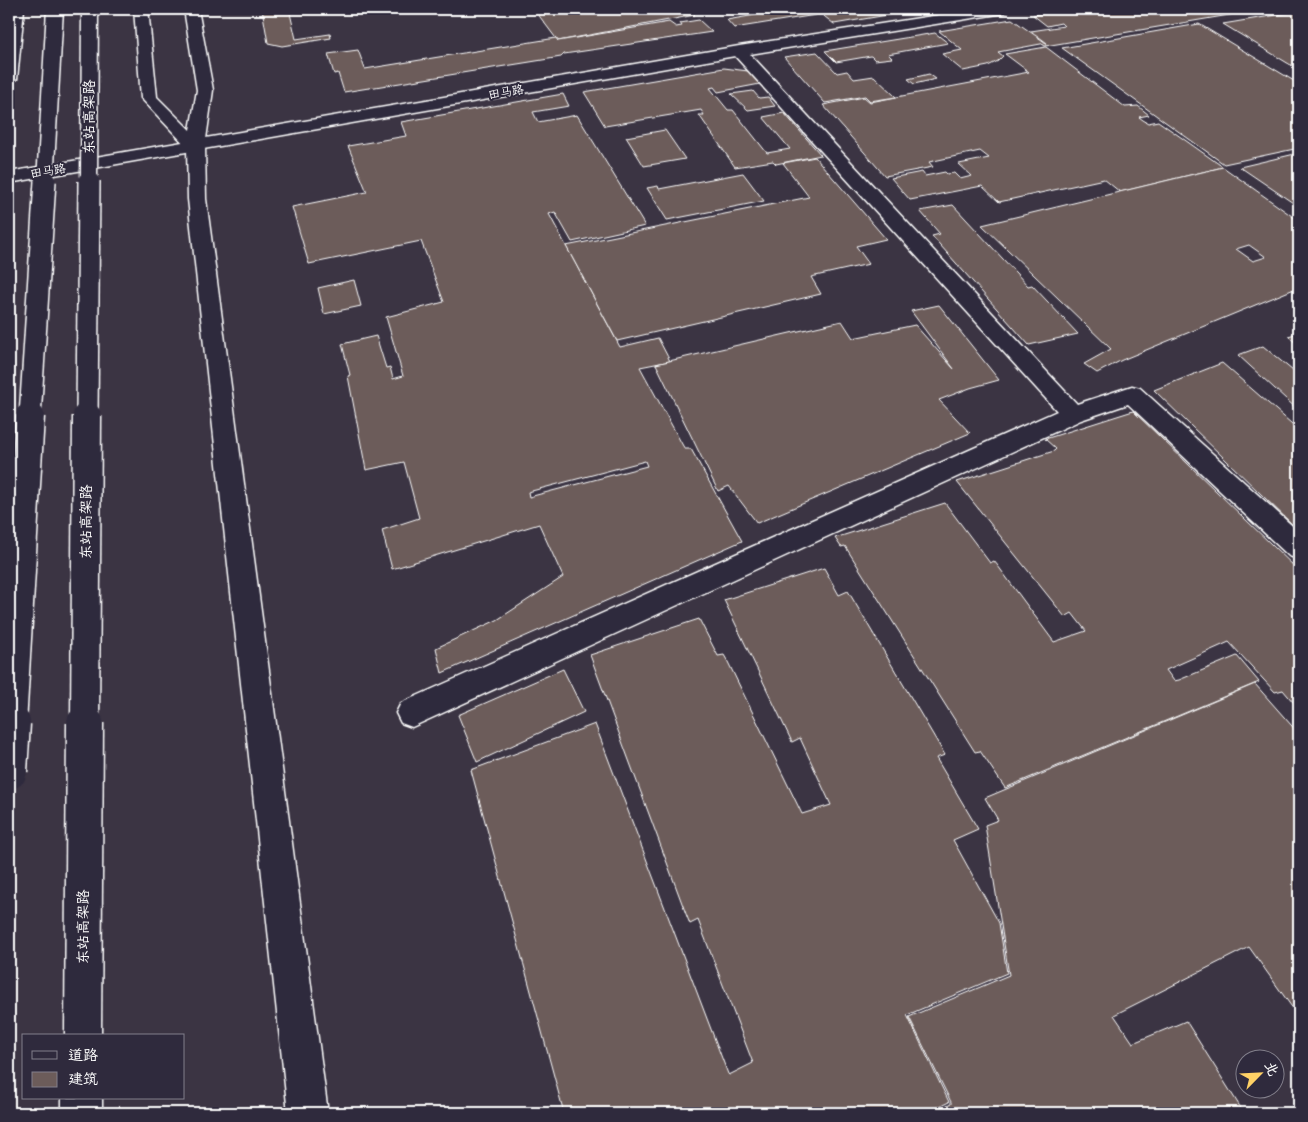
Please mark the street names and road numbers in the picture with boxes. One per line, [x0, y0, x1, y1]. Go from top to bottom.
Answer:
street label: 东站高架路 [80, 79, 98, 155]
street label: 田马路 [487, 82, 525, 102]
street label: 田马路 [29, 161, 67, 181]
street label: 东站高架路 [77, 484, 95, 560]
street label: 东站高架路 [74, 889, 92, 965]

